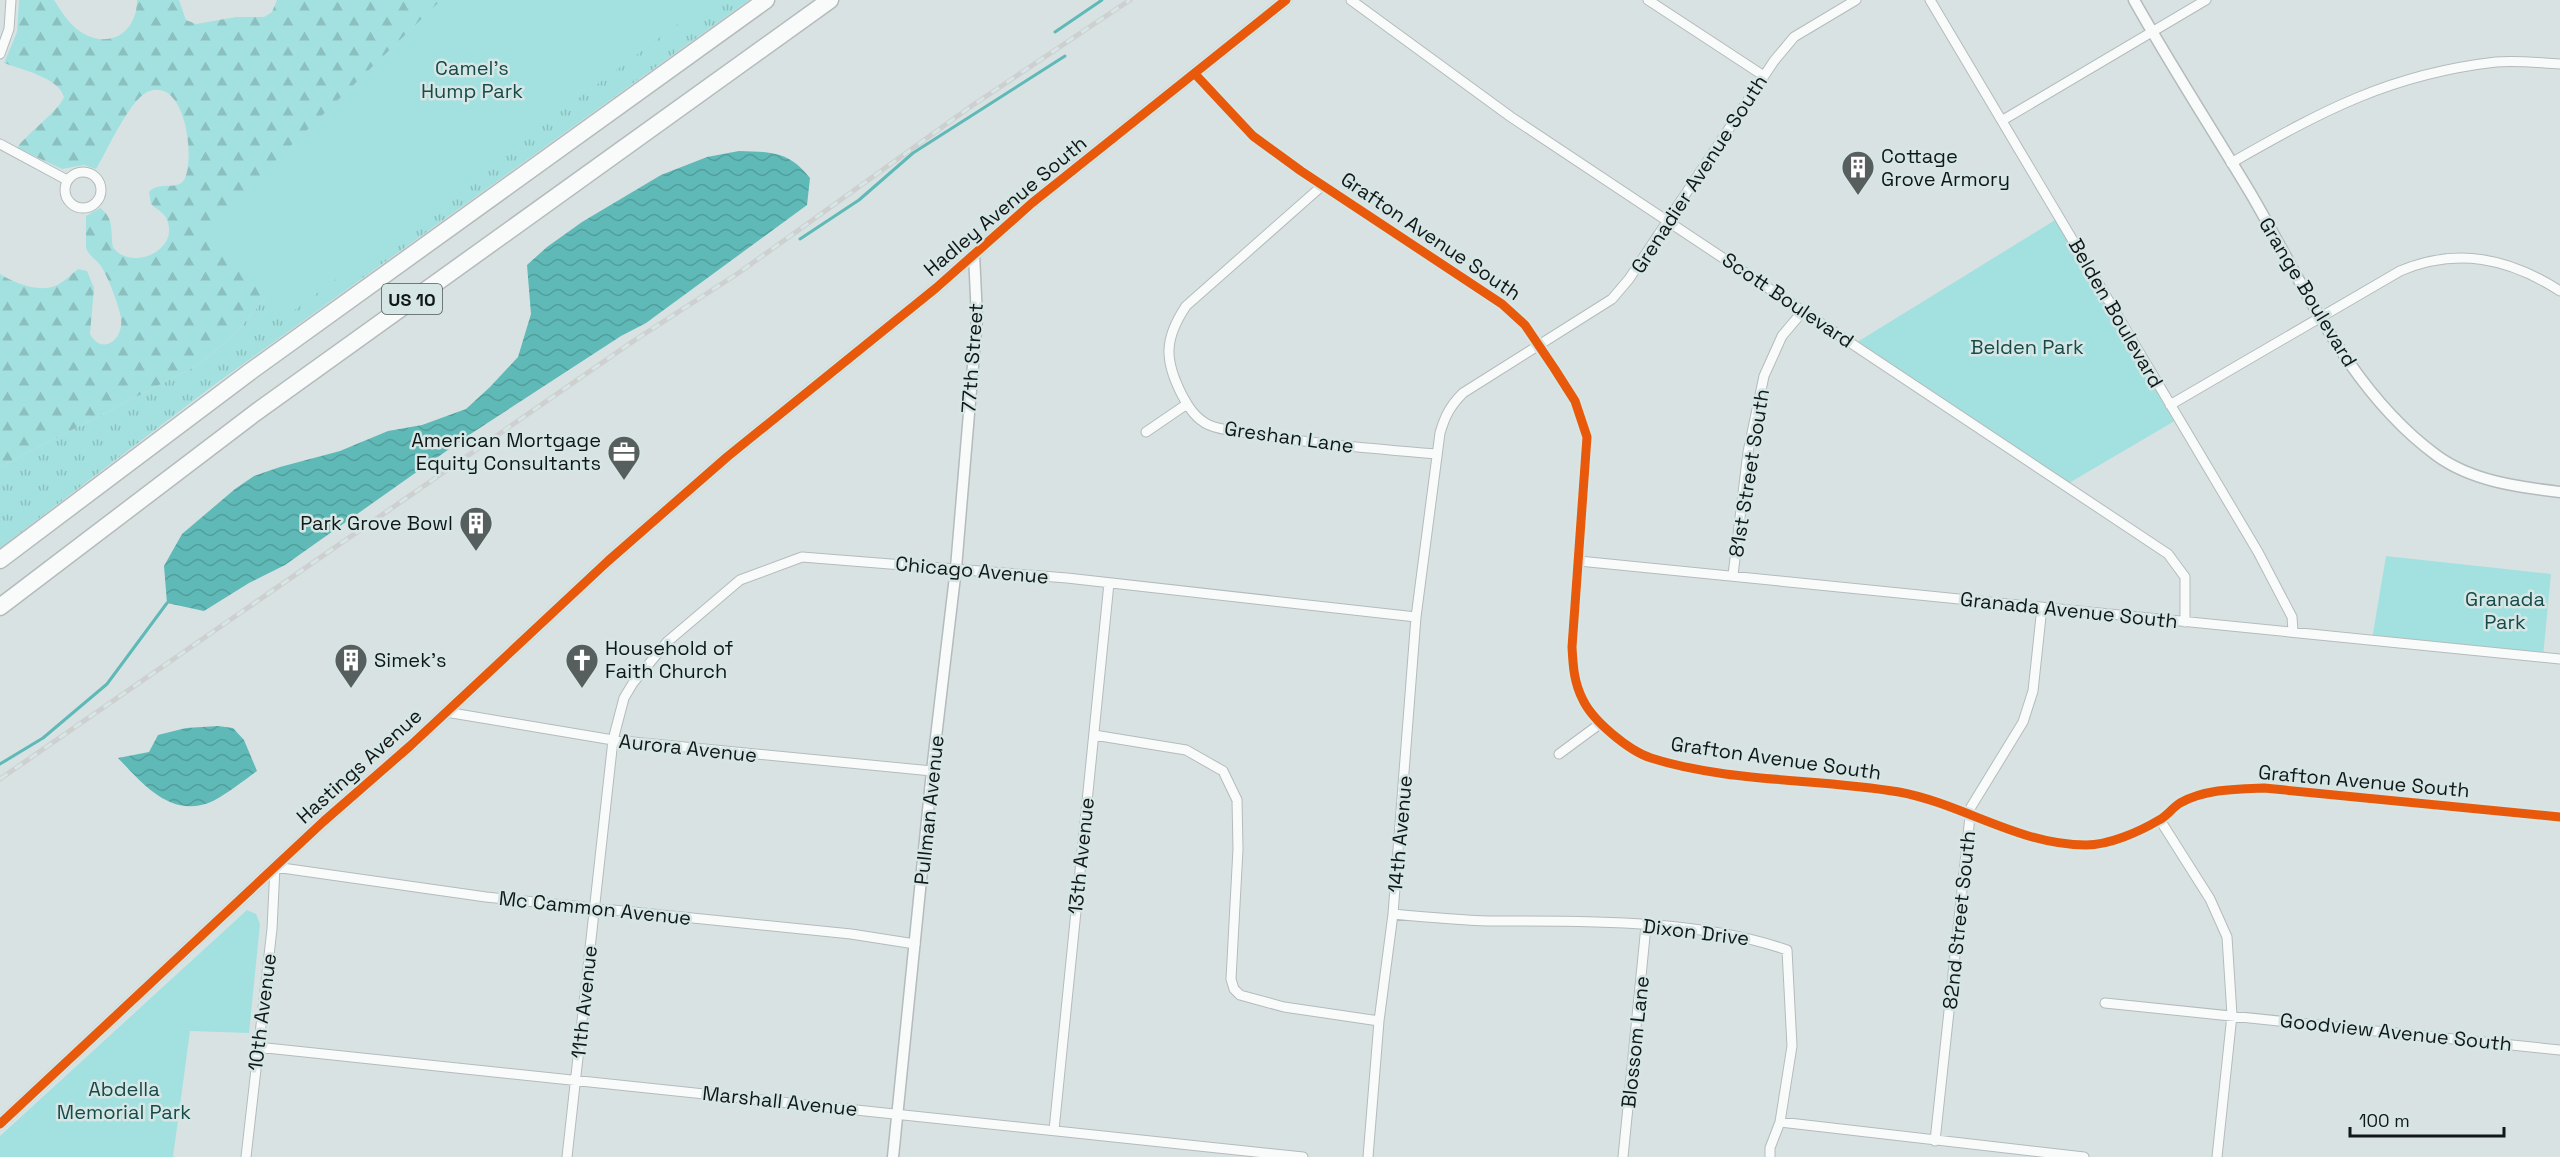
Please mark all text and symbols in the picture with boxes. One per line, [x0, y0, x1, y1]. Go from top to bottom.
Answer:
park label: Camel's Hump Park [421, 55, 523, 104]
street label: Grenadier Avenue South [1625, 70, 1773, 278]
street label: Hadley Avenue South [918, 130, 1092, 282]
place label: Cottage Grove Armory [1881, 143, 2010, 192]
building icon: Cottage Grove Armory [1840, 149, 1876, 196]
street label: Grafton Avenue South [1336, 166, 1526, 306]
street label: Grange Boulevard [2253, 212, 2363, 372]
street label: Belden Boulevard [2063, 234, 2169, 392]
street label: Scott Boulevard [1717, 246, 1859, 354]
road number: US 10 [382, 284, 442, 314]
street label: 77th Street [955, 302, 989, 414]
park label: Belden Park [1970, 334, 2084, 360]
street label: 81st Street South [1723, 387, 1775, 559]
street label: Greshan Lane [1223, 415, 1355, 459]
place label: American Mortgage Equity Consultants [411, 427, 601, 476]
office icon: American Mortgage Equity Consultants [606, 434, 642, 481]
building icon: Park Grove Bowl [458, 505, 494, 552]
place label: Park Grove Bowl [300, 510, 453, 536]
street label: Chicago Avenue [894, 550, 1050, 590]
street label: Granada Avenue South [1959, 586, 2179, 634]
park label: Granada Park [2465, 586, 2545, 635]
place label: Household of Faith Church [605, 635, 734, 684]
building icon: Simek's [333, 642, 369, 689]
church icon: Household of Faith Church [564, 642, 600, 689]
place label: Simek's [374, 647, 446, 673]
street label: Hastings Avenue [291, 703, 427, 829]
street label: Aurora Avenue [618, 728, 758, 768]
street label: Grafton Avenue South [1669, 730, 1883, 786]
street label: Pullman Avenue [908, 734, 950, 886]
street label: Grafton Avenue South [2257, 759, 2471, 803]
street label: 14th Avenue [1382, 774, 1418, 894]
street label: 13th Avenue [1062, 796, 1100, 916]
street label: 82nd Street South [1937, 829, 1981, 1011]
street label: Mc Cammon Avenue [498, 885, 692, 931]
street label: Dixon Drive [1641, 913, 1751, 951]
street label: 11th Avenue [565, 944, 603, 1060]
street label: 10th Avenue [242, 952, 282, 1072]
street label: Blossom Lane [1615, 975, 1655, 1109]
street label: Goodview Avenue South [2279, 1007, 2513, 1057]
park label: Abdella Memorial Park [57, 1076, 191, 1125]
street label: Marshall Avenue [701, 1080, 859, 1122]
scale bar [2350, 1100, 2504, 1138]
text: 100 m [2359, 1109, 2410, 1132]

